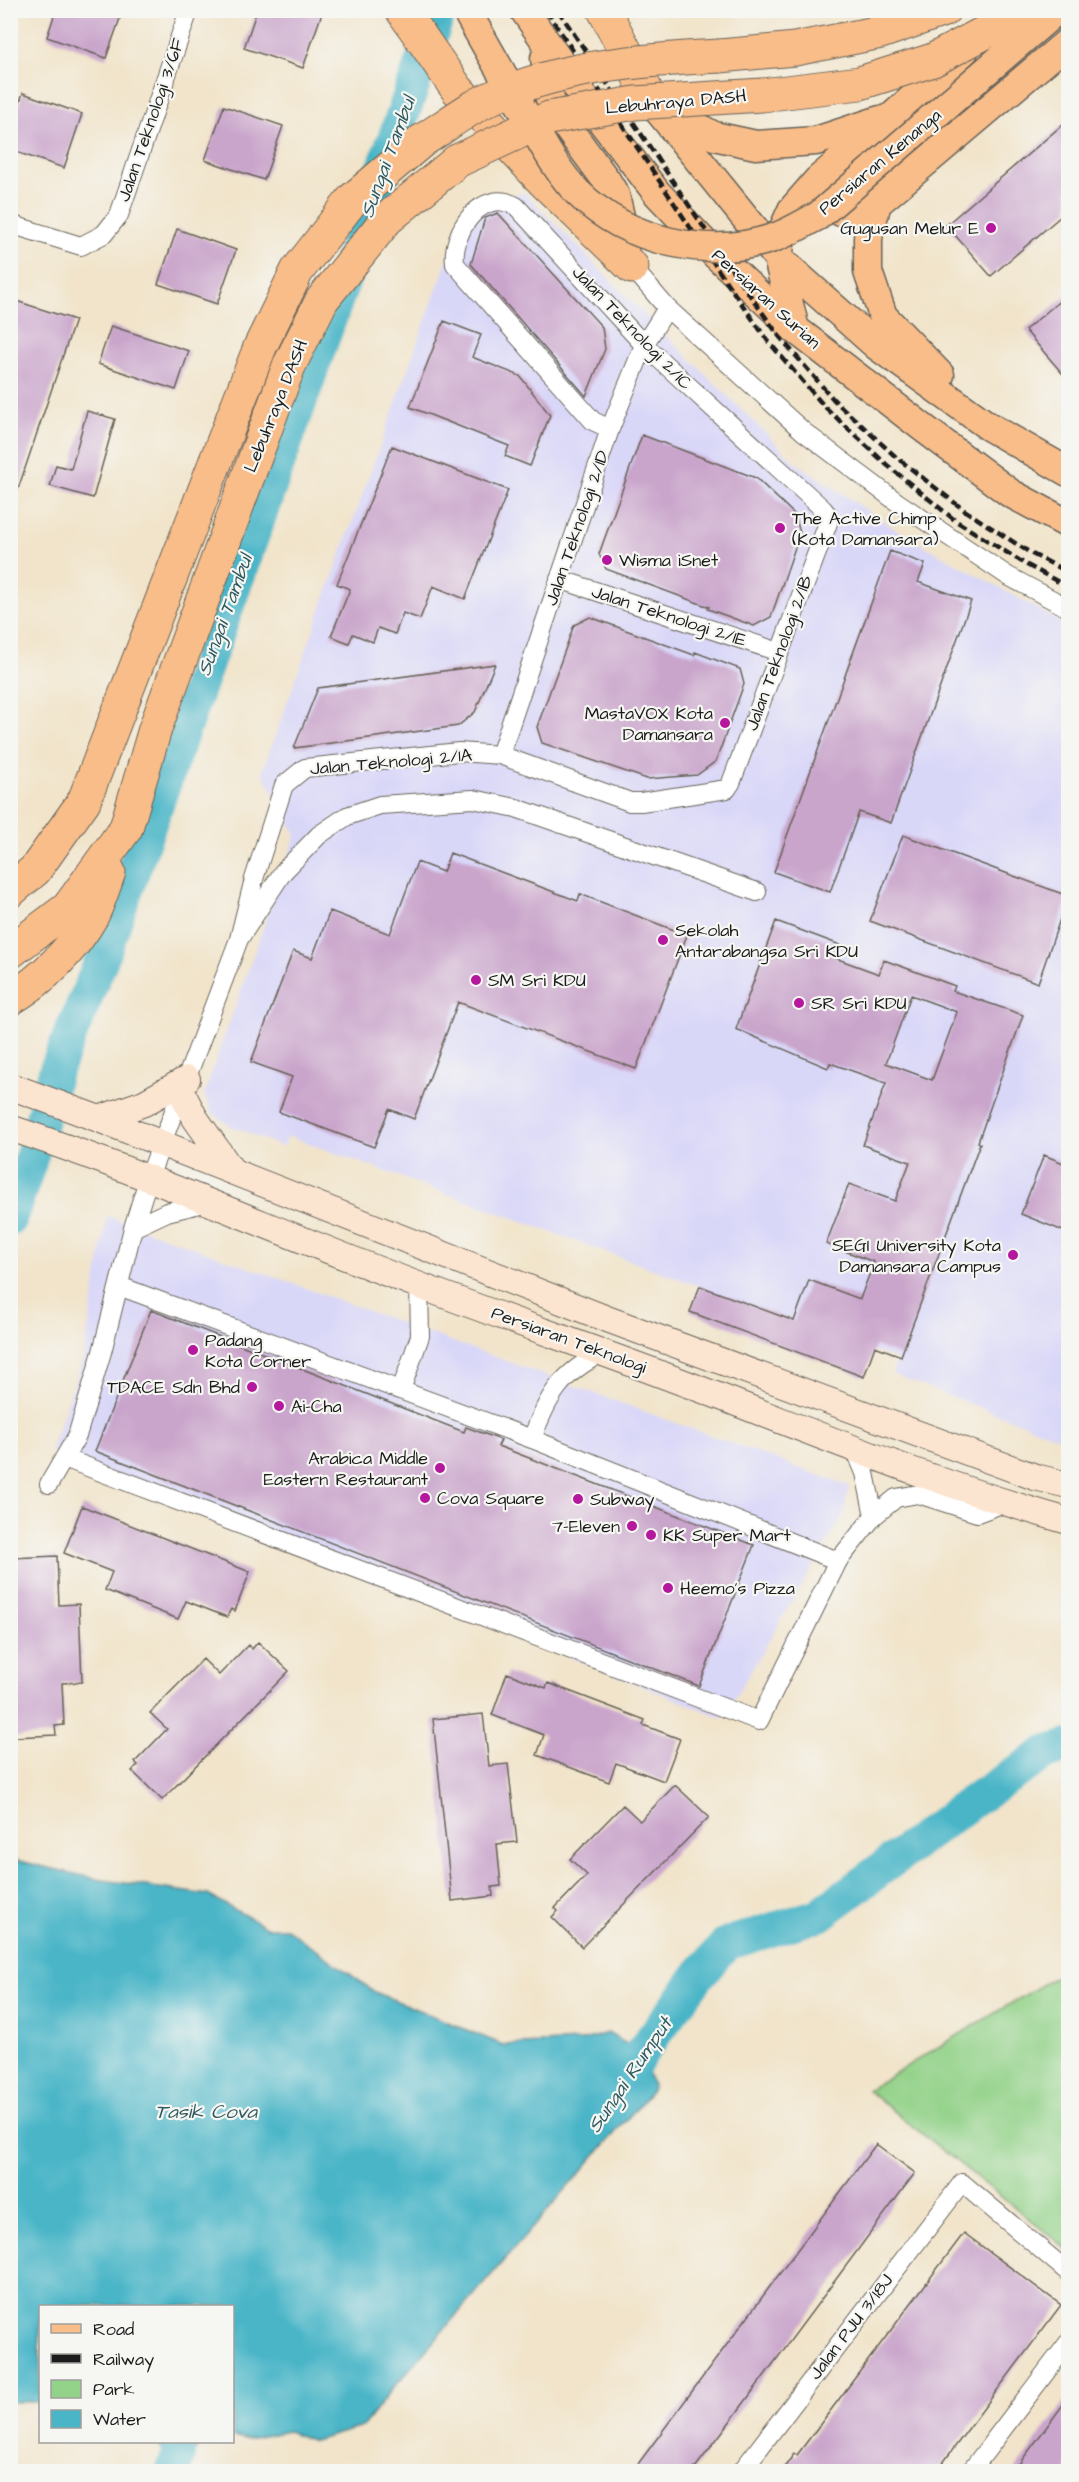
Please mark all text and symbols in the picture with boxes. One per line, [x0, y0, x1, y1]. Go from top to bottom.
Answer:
street label: Jalan Teknologi 3/6F [111, 34, 192, 205]
street label: Lebuhraya DASH [604, 83, 748, 122]
water label: Sungai Tambul [353, 90, 425, 222]
street label: Persiaran Kenanga [813, 103, 948, 222]
place label: Gugusan Melur E [840, 216, 979, 242]
marker: Gugusan Melur E [984, 221, 998, 235]
street label: Persiaran Surian [706, 243, 826, 355]
street label: Jalan Teknologi 2/1C [565, 260, 698, 396]
street label: Lebuhraya DASH [238, 336, 315, 477]
street label: Jalan Teknologi 2/1D [539, 447, 616, 609]
place label: The Active Chimp (Kota Damansara) [792, 506, 939, 552]
marker: The Active Chimp (Kota Damansara) [773, 521, 787, 535]
water label: Sungai Tambul [190, 548, 262, 680]
place label: Wisma iSnet [619, 548, 719, 573]
marker: Wisma iSnet [600, 553, 614, 567]
street label: Jalan Teknologi 2/1B [739, 572, 820, 735]
street label: Jalan Teknologi 2/1E [588, 579, 750, 654]
place label: MastaVOX Kota Damansara [585, 701, 713, 747]
marker: MastaVOX Kota Damansara [718, 716, 732, 730]
street label: Jalan Teknologi 2/1A [309, 742, 474, 783]
place label: Sekolah Antarabangsa Sri KDU [675, 918, 858, 965]
marker: Sekolah Antarabangsa Sri KDU [656, 933, 670, 947]
place label: SM Sri KDU [488, 968, 586, 993]
marker: SM Sri KDU [469, 973, 483, 987]
place label: SR Sri KDU [811, 991, 907, 1016]
marker: SR Sri KDU [792, 996, 806, 1010]
place label: SEGI University Kota Damansara Campus [832, 1233, 1001, 1279]
marker: SEGI University Kota Damansara Campus [1006, 1248, 1020, 1262]
street label: Persiaran Teknologi [488, 1300, 650, 1381]
place label: Padang Kota Corner [205, 1328, 311, 1374]
marker: Padang Kota Corner [186, 1343, 200, 1357]
place label: TDACE Sdn Bhd [107, 1375, 240, 1400]
marker: TDACE Sdn Bhd [245, 1380, 259, 1394]
place label: Ai-Cha [291, 1394, 342, 1419]
marker: Ai-Cha [272, 1399, 286, 1413]
place label: Arabica Middle Eastern Restaurant [263, 1446, 429, 1492]
marker: Arabica Middle Eastern Restaurant [433, 1461, 447, 1475]
place label: Cova Square [437, 1486, 545, 1511]
place label: Subway [590, 1487, 655, 1513]
marker: Cova Square [418, 1491, 432, 1505]
marker: Subway [571, 1492, 585, 1506]
place label: 7-Eleven [552, 1514, 620, 1539]
marker: 7-Eleven [625, 1519, 639, 1533]
place label: KK Super Mart [663, 1523, 792, 1548]
marker: KK Super Mart [644, 1528, 658, 1542]
place label: Heemo's Pizza [680, 1576, 795, 1601]
marker: Heemo's Pizza [661, 1581, 675, 1595]
water label: Sungai Rumput [581, 2010, 681, 2139]
water label: Tasik Cova [155, 2098, 258, 2126]
street label: Jalan PJU 3/18J [803, 2269, 899, 2385]
legend [39, 2305, 234, 2443]
text: Road [93, 2317, 134, 2342]
text: Railway [93, 2347, 154, 2373]
text: Park [93, 2377, 135, 2402]
text: Water [93, 2407, 146, 2432]

